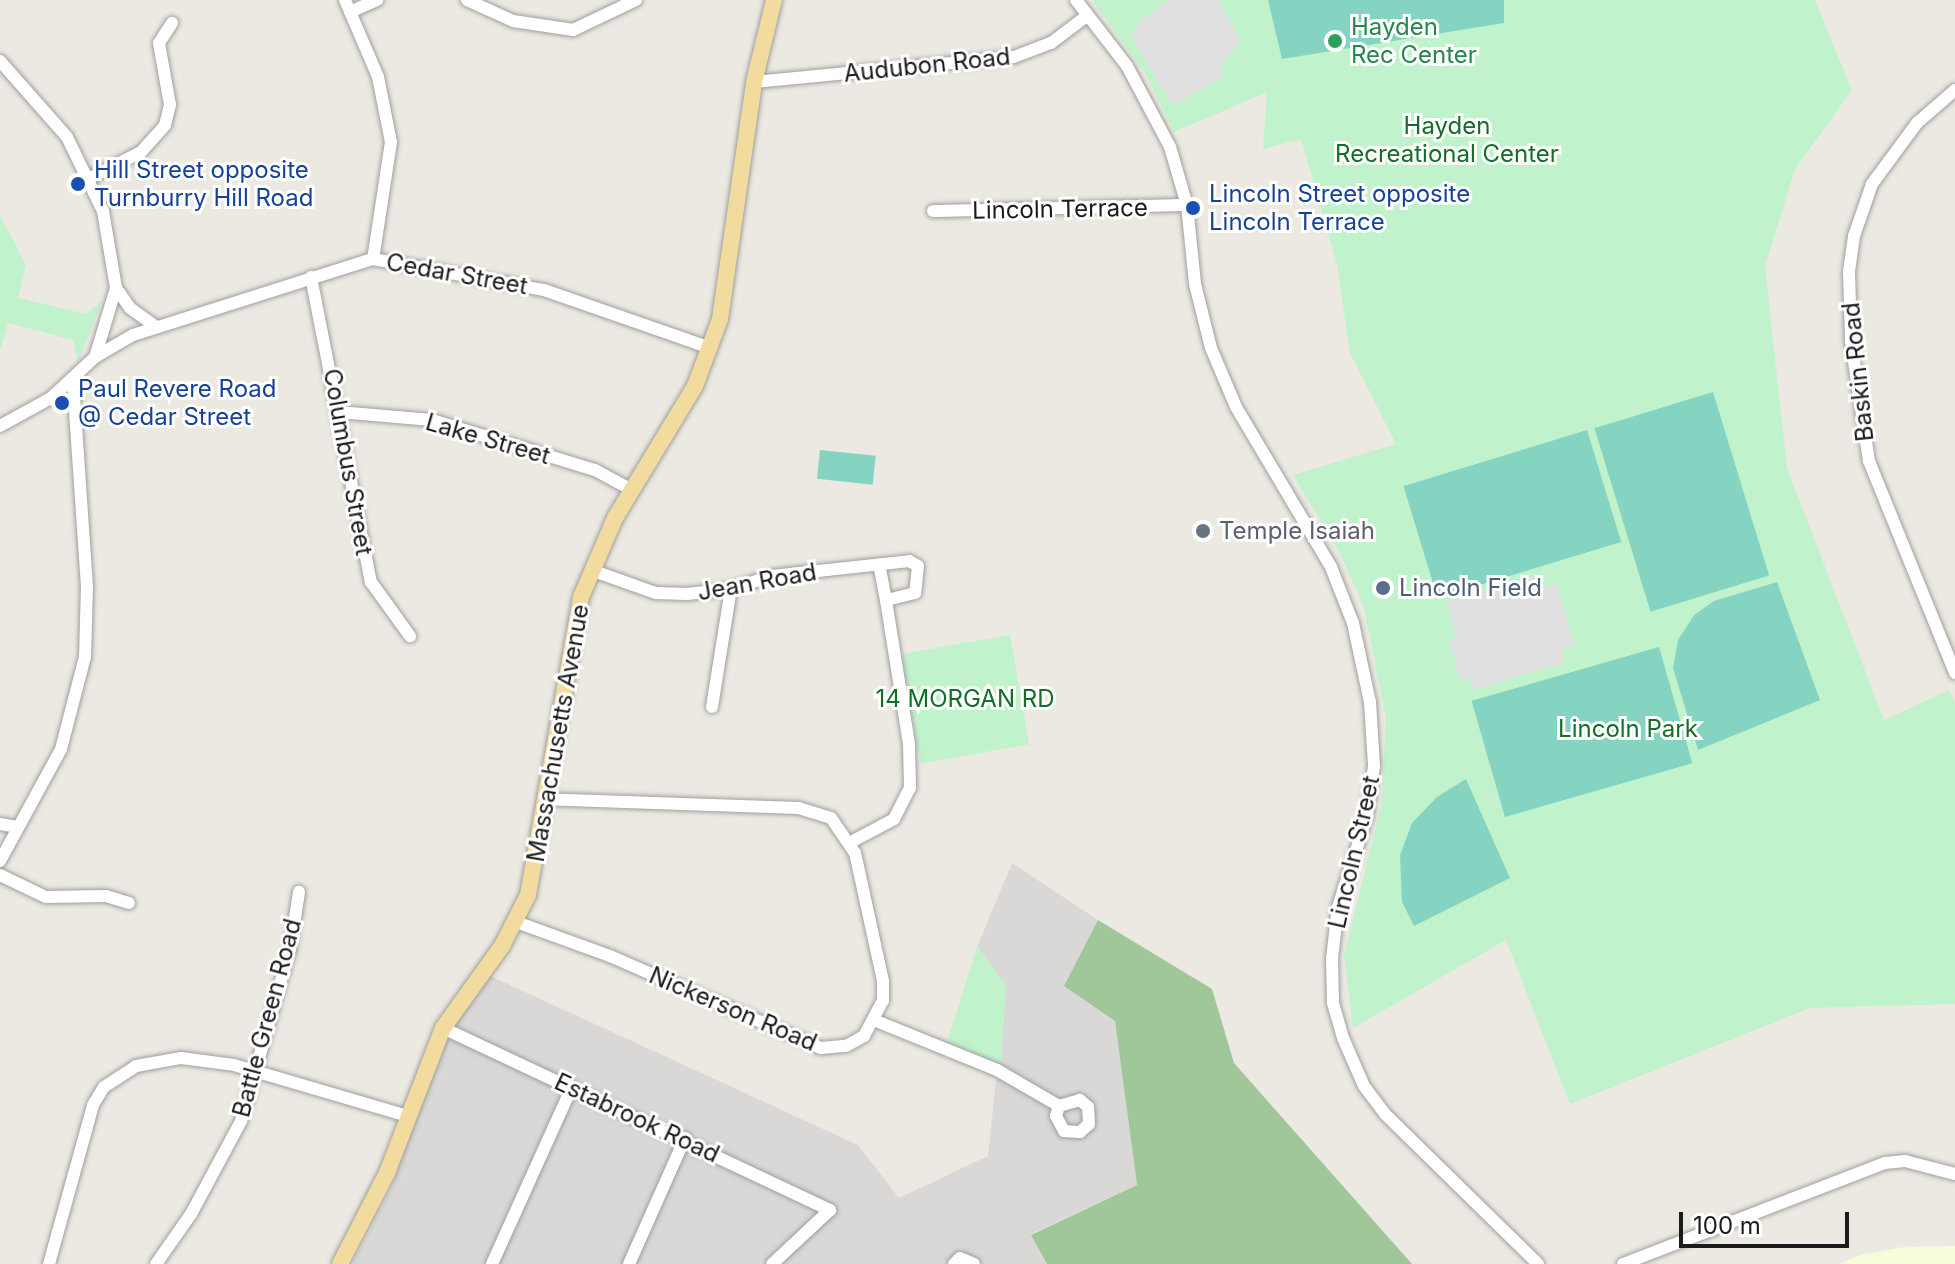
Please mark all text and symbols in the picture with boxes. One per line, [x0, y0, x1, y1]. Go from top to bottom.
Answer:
place label: Hayden Rec Center [1351, 13, 1477, 69]
marker: Hayden Rec Center [1326, 32, 1344, 50]
street label: Audubon Road [842, 42, 1012, 88]
park label: Hayden Recreational Center [1335, 112, 1559, 168]
place label: Hill Street opposite Turnburry Hill Road [94, 156, 313, 212]
marker: Hill Street opposite Turnburry Hill Road [69, 175, 87, 193]
place label: Lincoln Street opposite Lincoln Terrace [1209, 180, 1470, 236]
street label: Lincoln Terrace [972, 193, 1148, 225]
marker: Lincoln Street opposite Lincoln Terrace [1184, 199, 1202, 217]
street label: Cedar Street [384, 247, 530, 301]
street label: Baskin Road [1836, 301, 1880, 443]
street label: Columbus Street [317, 366, 379, 558]
place label: Paul Revere Road @ Cedar Street [78, 375, 276, 431]
marker: Paul Revere Road @ Cedar Street [53, 394, 71, 412]
street label: Lake Street [422, 407, 554, 471]
place label: Temple Isaiah [1219, 517, 1375, 545]
marker: Temple Isaiah [1194, 522, 1212, 540]
street label: Jean Road [695, 557, 819, 607]
place label: Lincoln Field [1399, 574, 1542, 602]
marker: Lincoln Field [1374, 579, 1392, 597]
street label: Massachusetts Avenue [521, 602, 595, 864]
park label: 14 MORGAN RD [875, 685, 1055, 713]
park label: Lincoln Park [1558, 715, 1698, 743]
street label: Lincoln Street [1322, 773, 1386, 931]
street label: Battle Green Road [227, 916, 307, 1120]
street label: Nickerson Road [645, 961, 821, 1057]
street label: Estabrook Road [550, 1067, 724, 1169]
scale bar [1683, 1196, 1853, 1246]
text: 100 m [1693, 1211, 1761, 1240]

